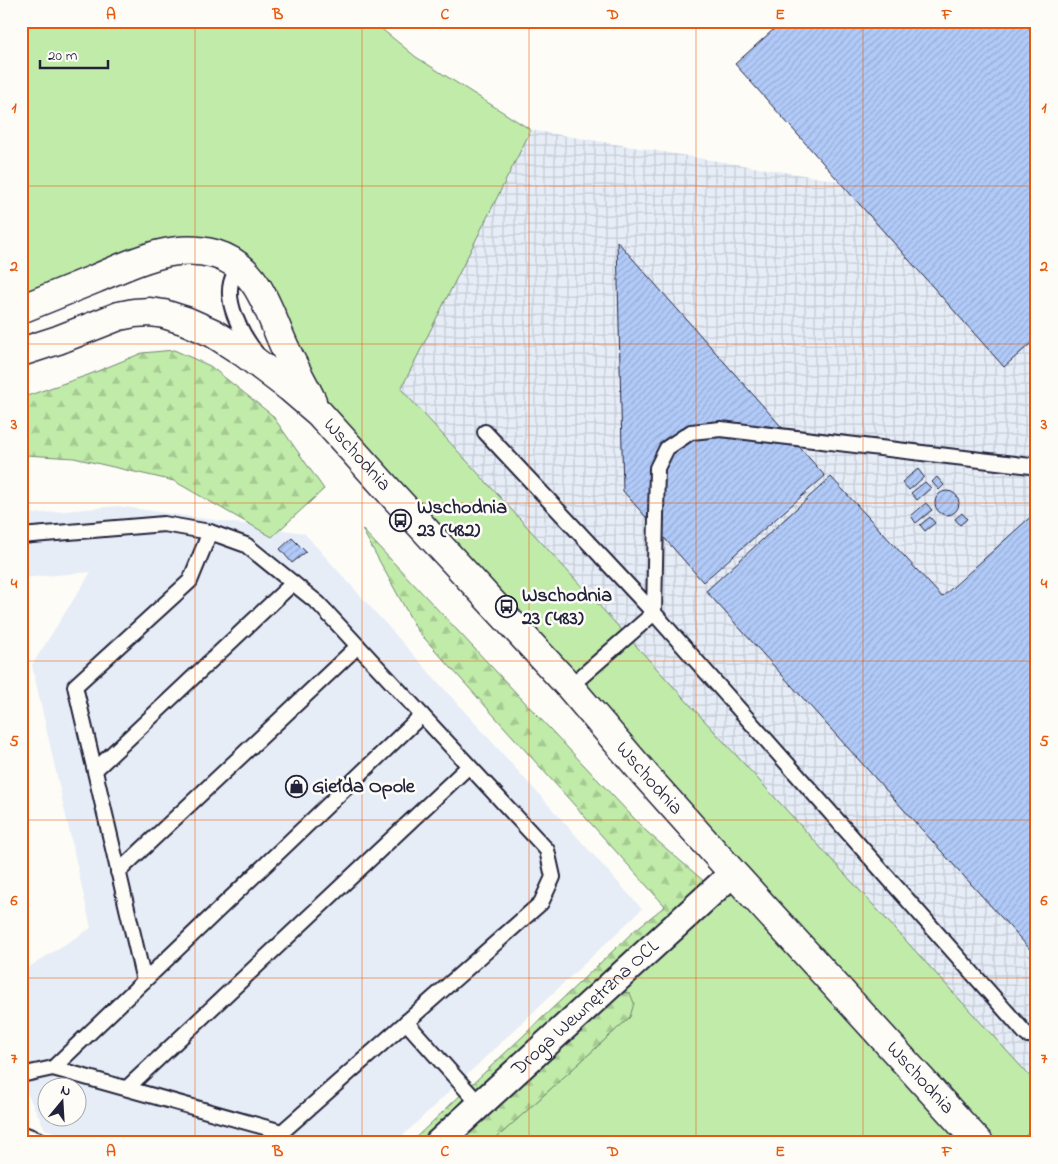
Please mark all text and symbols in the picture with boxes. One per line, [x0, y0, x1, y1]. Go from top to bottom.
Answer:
text: A [106, 3, 116, 27]
text: B [272, 3, 284, 27]
text: C [441, 3, 450, 27]
text: D [606, 3, 619, 27]
text: E [775, 3, 785, 27]
text: F [941, 3, 953, 27]
scale bar [40, 38, 108, 70]
text: 20 m [48, 45, 78, 67]
text: 1 [11, 96, 17, 120]
text: 1 [1041, 96, 1047, 120]
text: 2 [9, 255, 18, 279]
text: 2 [1039, 255, 1048, 279]
street label: Wschodnia [316, 412, 398, 498]
text: 3 [10, 413, 18, 437]
text: 3 [1040, 413, 1048, 437]
place label: Wschodnia 23 (482) [416, 494, 507, 546]
bus stop icon: Wschodnia 23 (482) [389, 508, 413, 532]
text: 4 [10, 572, 18, 596]
text: 4 [1040, 572, 1048, 596]
place label: Wschodnia 23 (483) [521, 582, 612, 634]
bus stop icon: Wschodnia 23 (483) [494, 595, 518, 619]
text: 5 [9, 730, 19, 754]
text: 5 [1039, 730, 1049, 754]
street label: Wschodnia [608, 735, 689, 822]
place label: Giełda Opole [312, 773, 416, 802]
shop icon: Giełda Opole [284, 775, 308, 799]
text: 6 [9, 889, 18, 913]
text: 6 [1039, 889, 1048, 913]
street label: Droga Wewnętrzna OCL [505, 932, 666, 1084]
street label: Wschodnia [879, 1035, 961, 1121]
text: 7 [11, 1047, 18, 1071]
text: 7 [1041, 1047, 1048, 1071]
north arrow [38, 1076, 88, 1126]
text: N [58, 1080, 73, 1103]
text: A [106, 1140, 116, 1164]
text: B [272, 1140, 284, 1164]
text: C [441, 1140, 450, 1164]
text: D [606, 1140, 619, 1164]
text: E [775, 1140, 785, 1164]
text: F [941, 1140, 953, 1164]

